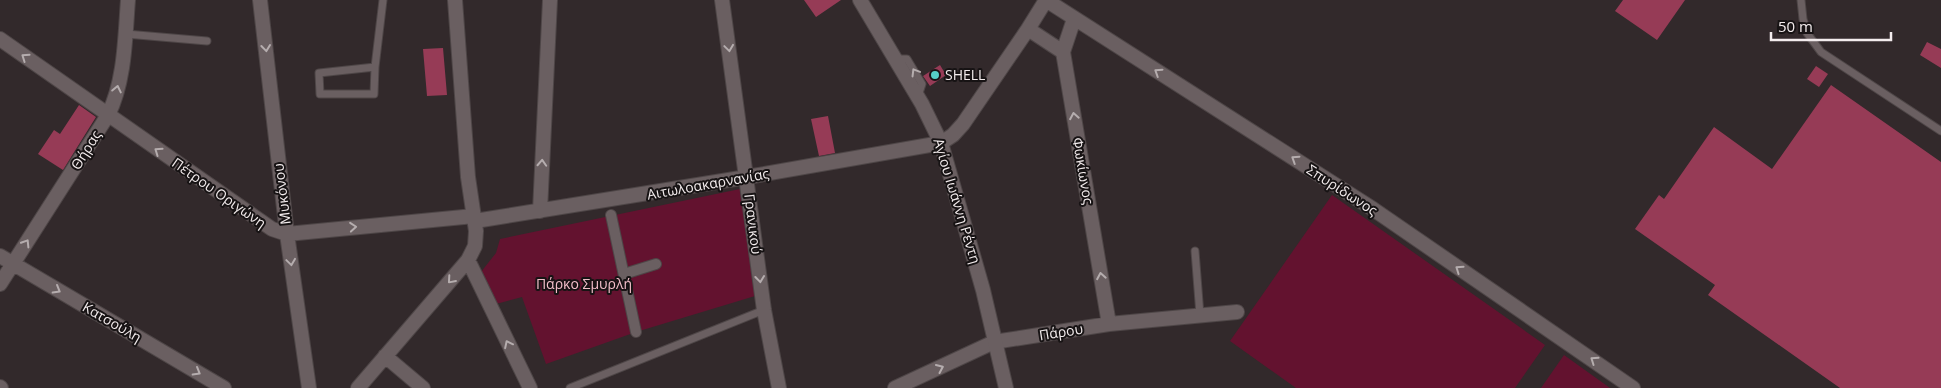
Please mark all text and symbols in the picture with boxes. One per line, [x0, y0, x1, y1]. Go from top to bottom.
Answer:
scale bar [1771, 10, 1891, 42]
text: 50 m [1778, 16, 1813, 36]
one-way arrow [723, 44, 733, 53]
one-way arrow [260, 45, 271, 53]
one-way arrow [22, 54, 31, 63]
place label: SHELL [945, 65, 985, 84]
one-way arrow [1154, 68, 1163, 78]
one-way arrow [911, 69, 921, 78]
marker: SHELL [929, 69, 941, 81]
one-way arrow [111, 84, 122, 93]
one-way arrow [1069, 111, 1079, 120]
street label: Θήρας [66, 126, 105, 173]
street label: Αγίου Ιωάννη Ρέντη [929, 136, 986, 266]
street label: Φωκίωνος [1068, 136, 1099, 206]
one-way arrow [155, 148, 164, 157]
street label: Πέτρου Οριγώνη [168, 153, 270, 232]
one-way arrow [1291, 156, 1300, 165]
one-way arrow [537, 158, 547, 166]
street label: Σπυρίδωνος [1303, 160, 1382, 220]
street label: Μυκόνου [268, 162, 295, 226]
street label: Αιτωλοακαρνανίας [645, 163, 771, 204]
street label: Γρανικού [740, 193, 767, 255]
one-way arrow [349, 222, 357, 233]
one-way arrow [20, 240, 30, 249]
one-way arrow [285, 258, 296, 266]
one-way arrow [1455, 266, 1465, 275]
one-way arrow [1096, 271, 1107, 279]
one-way arrow [448, 274, 457, 283]
park label: Πάρκο Σµυρλή [536, 274, 632, 293]
one-way arrow [754, 275, 765, 283]
one-way arrow [52, 283, 61, 293]
street label: Κατσούλη [79, 297, 145, 346]
street label: Πάρου [1038, 319, 1084, 344]
one-way arrow [504, 340, 515, 349]
one-way arrow [1590, 357, 1599, 366]
one-way arrow [935, 364, 944, 375]
one-way arrow [192, 366, 201, 376]

